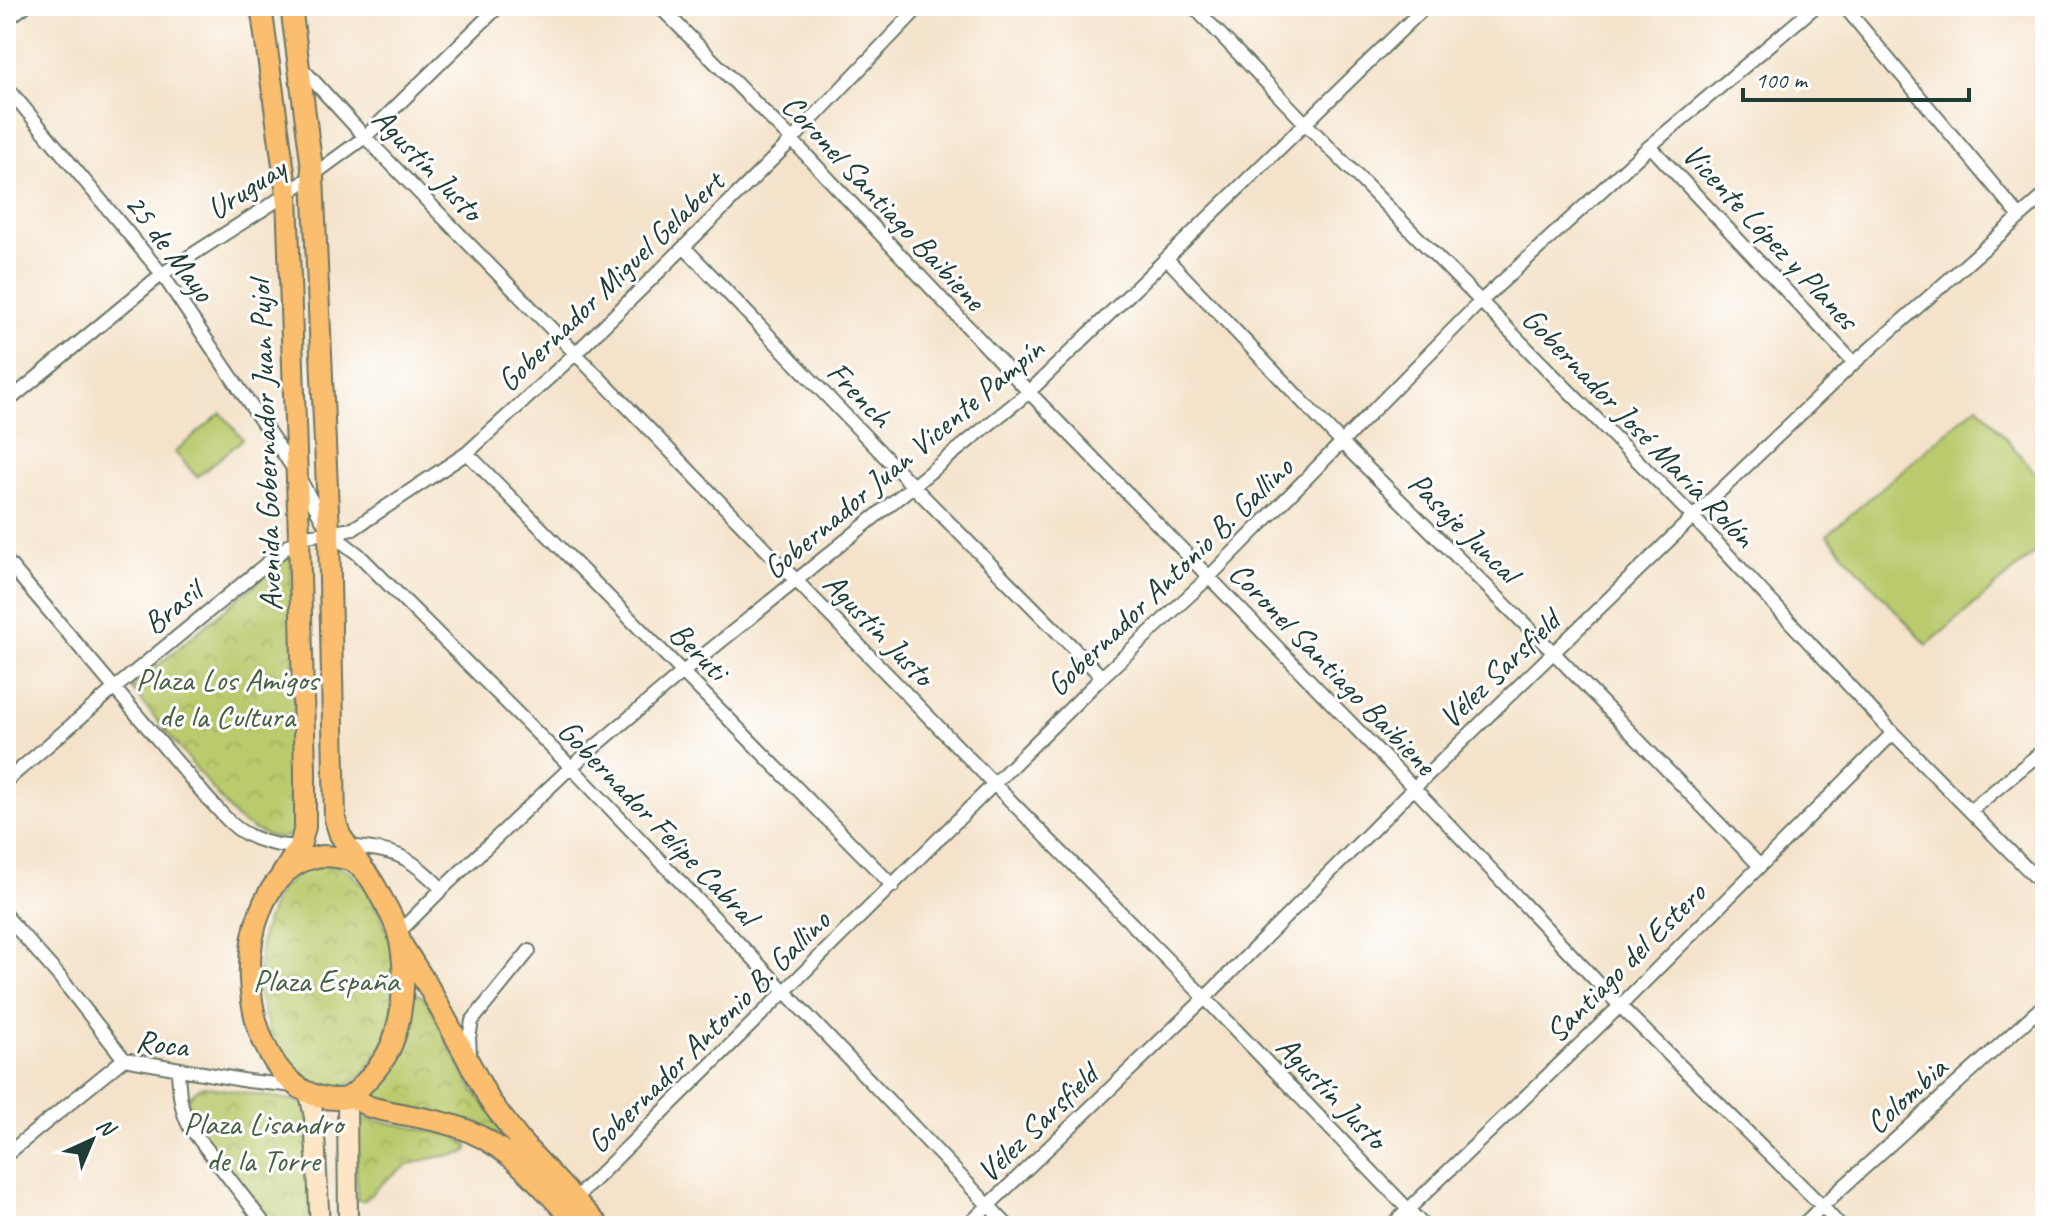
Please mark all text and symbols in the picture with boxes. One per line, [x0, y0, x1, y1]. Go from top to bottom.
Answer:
scale bar [1743, 52, 1969, 102]
text: 100 m [1755, 65, 1809, 95]
street label: Coronel Santiago Baibiene [773, 85, 996, 321]
street label: Agustín Justo [363, 99, 495, 233]
street label: Vicente López y Planes [1674, 134, 1870, 341]
street label: Uruguay [199, 146, 296, 229]
street label: Gobernador Miguel Gelabert [488, 160, 735, 400]
street label: 25 de Mayo [116, 185, 225, 311]
street label: Avenida Gobernador Juan Pujol [239, 275, 292, 612]
street label: Gobernador José María Rolón [1513, 298, 1765, 557]
street label: Gobernador Juan Vicente Pampín [754, 328, 1054, 588]
street label: French [818, 352, 903, 438]
street label: Gobernador Antonio B. Gallino [1037, 447, 1303, 705]
street label: Pasaje Juncal [1399, 463, 1532, 596]
street label: Coronel Santiago Baibiene [1220, 553, 1447, 786]
street label: Agustín Justo [814, 564, 946, 698]
street label: Brasil [134, 568, 215, 644]
street label: Vélez Sarsfield [1430, 598, 1572, 737]
street label: Beruti [660, 613, 740, 692]
park label: Plaza Los Amigos de la Cultura [136, 659, 321, 737]
street label: Gobernador Felipe Cabral [549, 711, 770, 938]
street label: Santiago del Estero [1536, 872, 1716, 1052]
street label: Gobernador Antonio B. Gallino [578, 900, 840, 1162]
park label: Plaza España [253, 960, 401, 1001]
street label: Roca [133, 1020, 193, 1067]
street label: Agustín Justo [1267, 1027, 1399, 1161]
street label: Colombia [1857, 1046, 1957, 1143]
street label: Vélez Sarsfield [968, 1052, 1110, 1191]
north arrow [52, 1100, 132, 1180]
park label: Plaza Lisandro de la Torre [183, 1103, 346, 1181]
text: N [91, 1112, 122, 1143]

